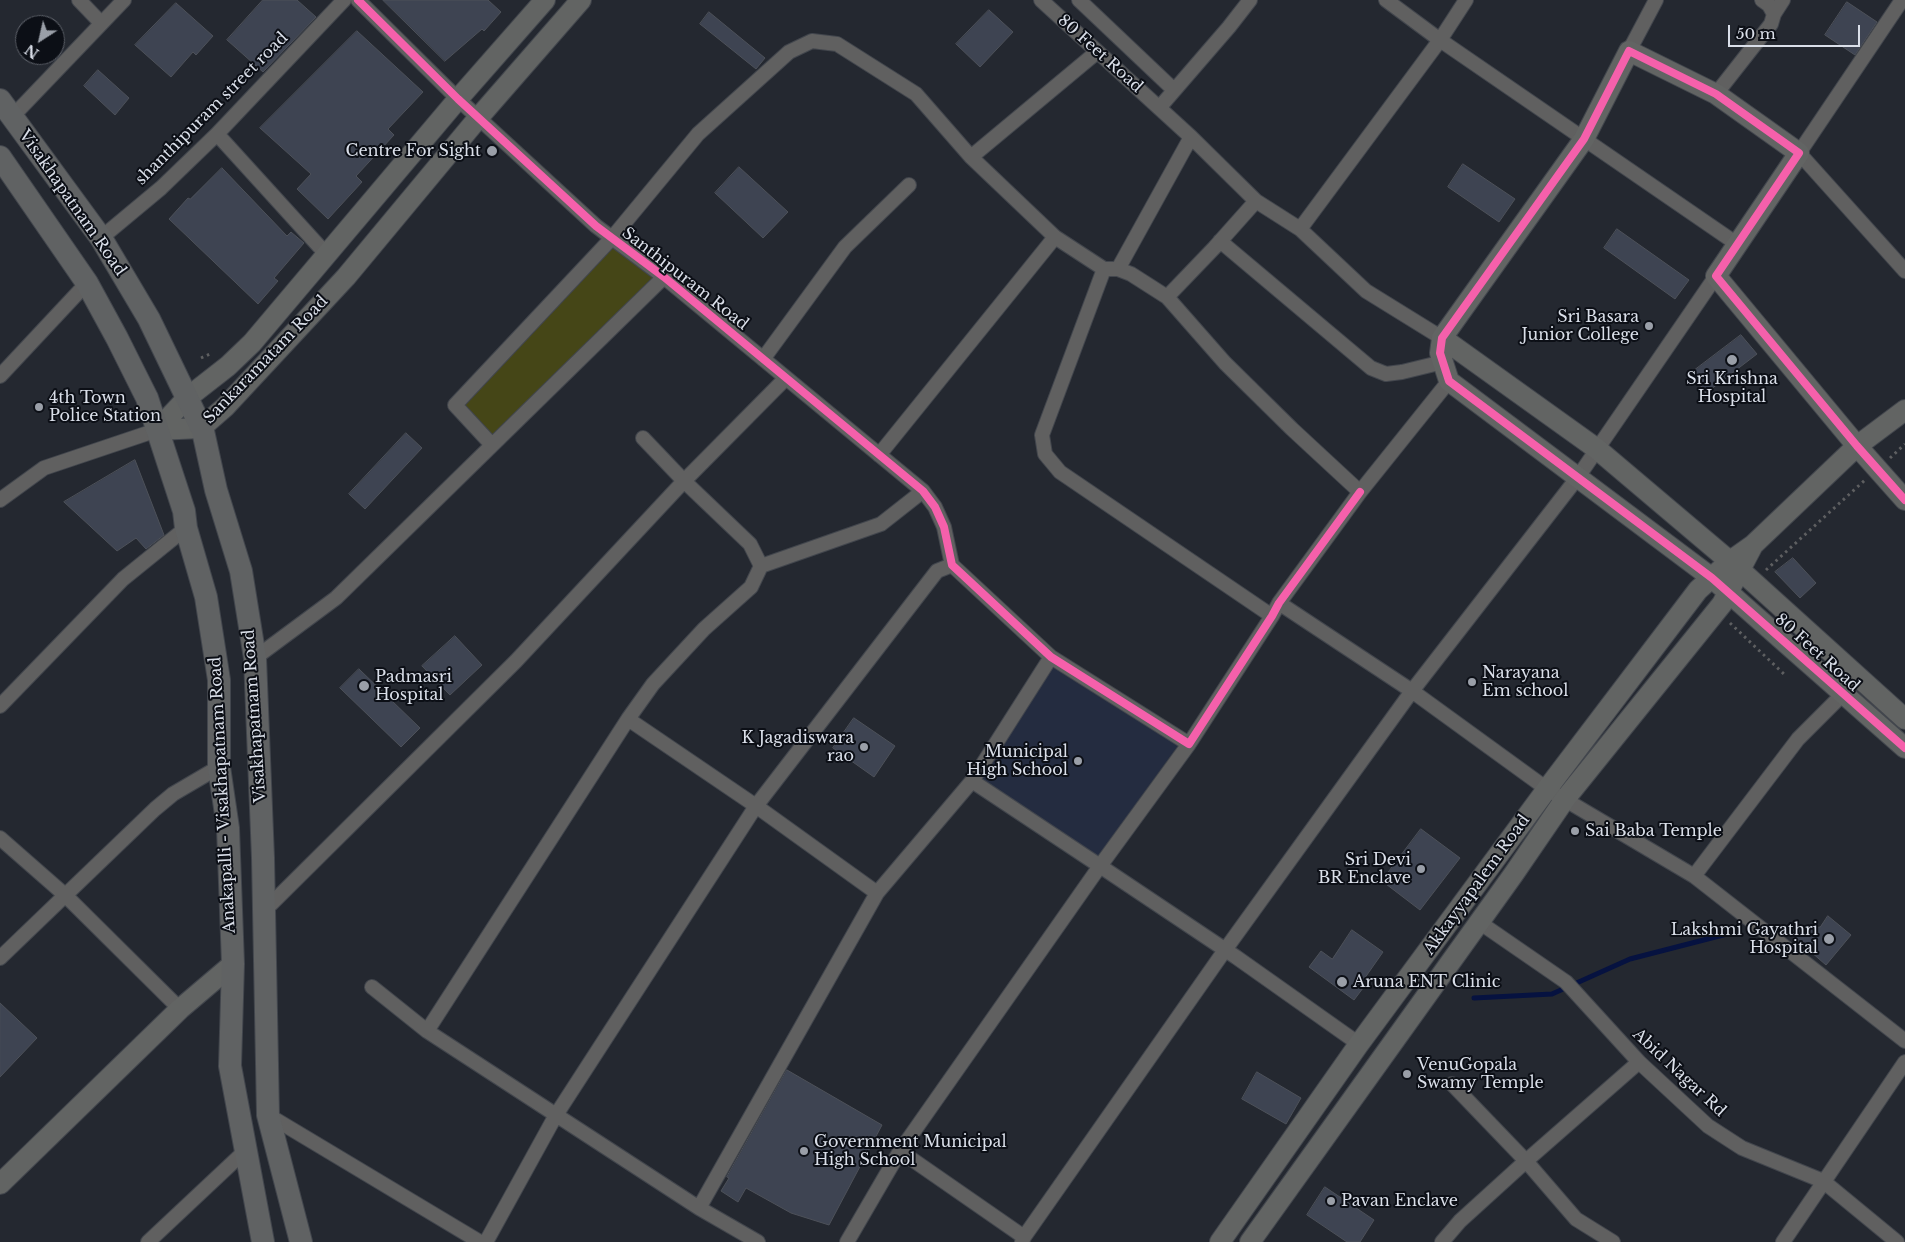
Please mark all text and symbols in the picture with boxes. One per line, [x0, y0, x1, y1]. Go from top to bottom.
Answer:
street label: 80 Feet Road [1054, 11, 1146, 97]
north arrow [15, 15, 65, 65]
scale bar [1730, 15, 1862, 47]
text: 50 m [1736, 24, 1776, 43]
street label: shanthipuram street road [132, 29, 292, 189]
text: N [21, 40, 43, 63]
street label: Visakhapatnam Road [14, 126, 130, 280]
place label: Centre For Sight [346, 141, 481, 161]
marker: Centre For Sight [485, 144, 499, 158]
street label: Santhipuram Road [618, 224, 752, 334]
street label: Sankaramatam Road [200, 292, 332, 428]
place label: Sri Basara Junior College [1522, 307, 1639, 345]
marker: Sri Basara Junior College [1643, 320, 1655, 332]
marker: Sri Krishna Hospital [1725, 353, 1739, 367]
place label: Sri Krishna Hospital [1686, 369, 1778, 407]
place label: 4th Town Police Station [49, 388, 161, 426]
marker: 4th Town Police Station [33, 401, 45, 413]
street label: 80 Feet Road [1771, 610, 1863, 696]
street label: Visakhapatnam Road [239, 629, 271, 803]
street label: Anakapalli - Visakhapatnam Road [206, 656, 240, 934]
place label: Narayana Em school [1482, 663, 1568, 701]
place label: Padmasri Hospital [375, 667, 452, 705]
marker: Narayana Em school [1466, 676, 1478, 688]
marker: Padmasri Hospital [357, 679, 371, 693]
place label: K Jagadiswara rao [742, 728, 854, 766]
marker: K Jagadiswara rao [858, 741, 870, 753]
place label: Municipal High School [967, 742, 1068, 780]
marker: Municipal High School [1072, 755, 1084, 767]
street label: Akkayyapalem Road [1420, 811, 1534, 959]
place label: Sai Baba Temple [1585, 821, 1722, 841]
marker: Sai Baba Temple [1569, 825, 1581, 837]
place label: Sri Devi BR Enclave [1318, 850, 1411, 888]
marker: Sri Devi BR Enclave [1415, 863, 1427, 875]
place label: Lakshmi Gayathri Hospital [1671, 920, 1818, 958]
marker: Lakshmi Gayathri Hospital [1822, 932, 1836, 946]
place label: Aruna ENT Clinic [1353, 972, 1500, 992]
marker: Aruna ENT Clinic [1335, 975, 1349, 989]
street label: Abid Nagar Rd [1628, 1025, 1730, 1121]
place label: VenuGopala Swamy Temple [1417, 1055, 1544, 1093]
marker: VenuGopala Swamy Temple [1401, 1068, 1413, 1080]
place label: Government Municipal High School [814, 1132, 1007, 1170]
marker: Government Municipal High School [798, 1145, 810, 1157]
place label: Pavan Enclave [1341, 1191, 1458, 1211]
marker: Pavan Enclave [1325, 1195, 1337, 1207]

